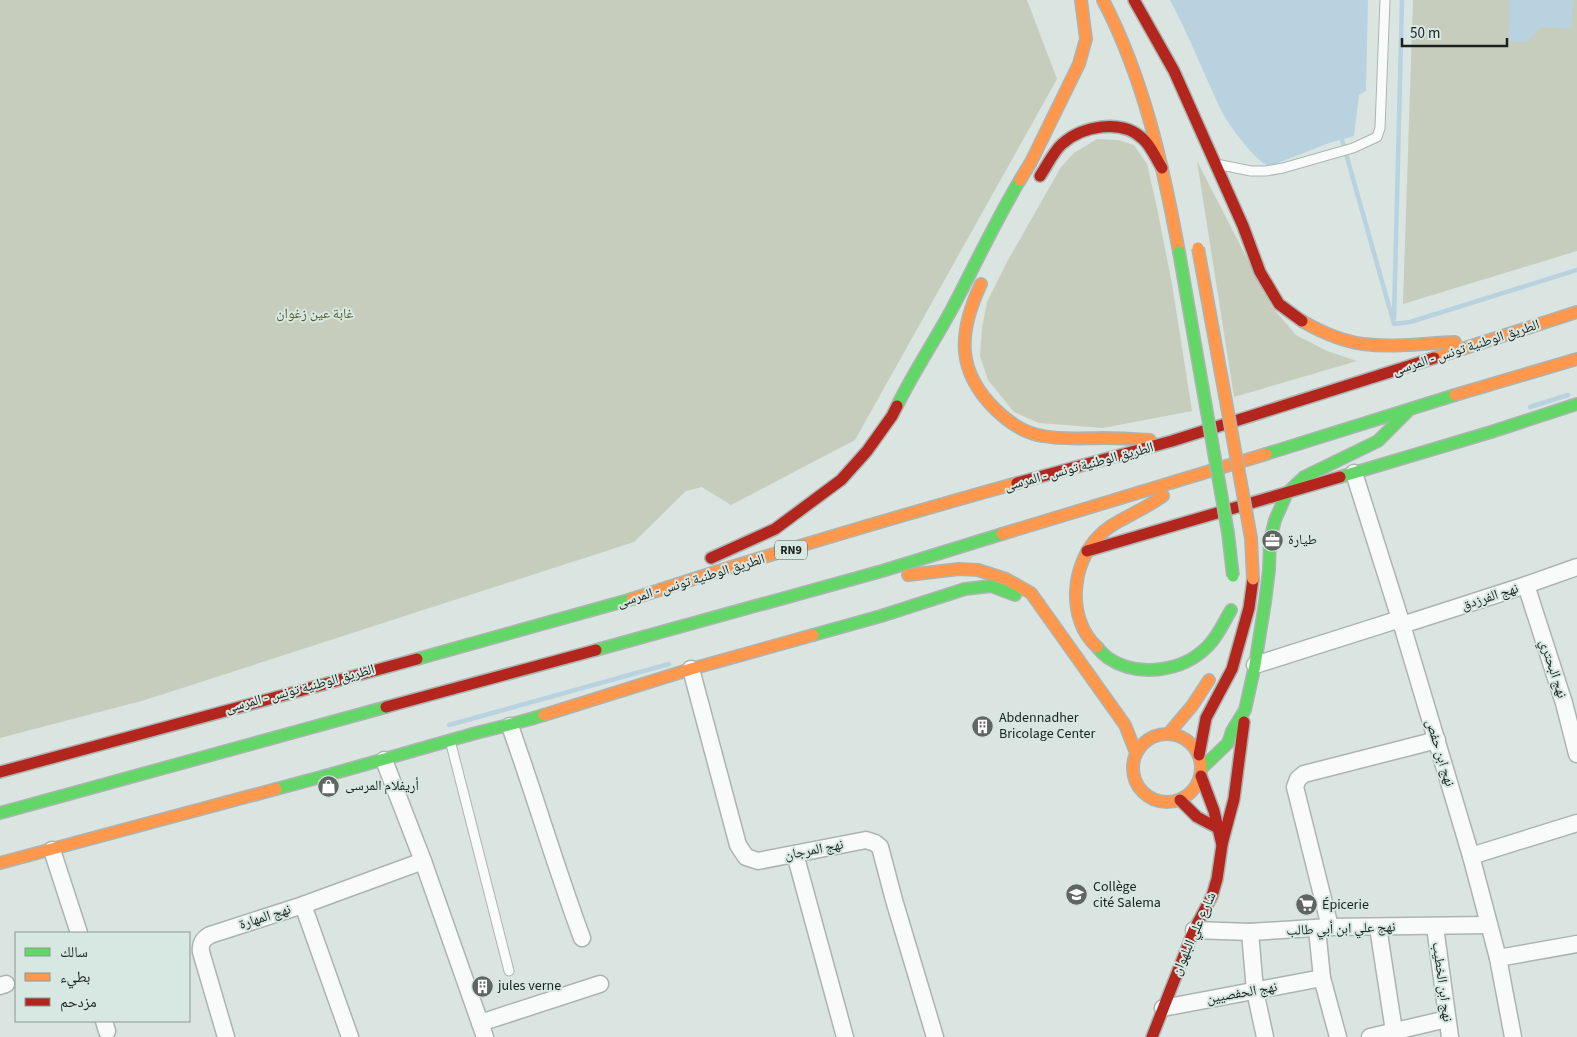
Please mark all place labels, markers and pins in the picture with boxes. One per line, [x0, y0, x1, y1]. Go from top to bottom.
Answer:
office icon: طيارة [1260, 528, 1284, 552]
place label: طيارة [1288, 530, 1317, 550]
place label: Abdennadher Bricolage Center [999, 708, 1096, 744]
building icon: Abdennadher Bricolage Center [971, 714, 995, 738]
shop icon: أريفلام المرسى [317, 774, 341, 798]
place label: أريفلام المرسى [345, 776, 419, 796]
place label: Collège cité Salema [1093, 877, 1161, 913]
school or university icon: Collège cité Salema [1065, 883, 1089, 907]
supermarket icon: Épicerie [1294, 893, 1318, 917]
place label: Épicerie [1322, 895, 1369, 915]
building icon: jules verne [470, 974, 494, 998]
place label: jules verne [497, 976, 561, 996]

